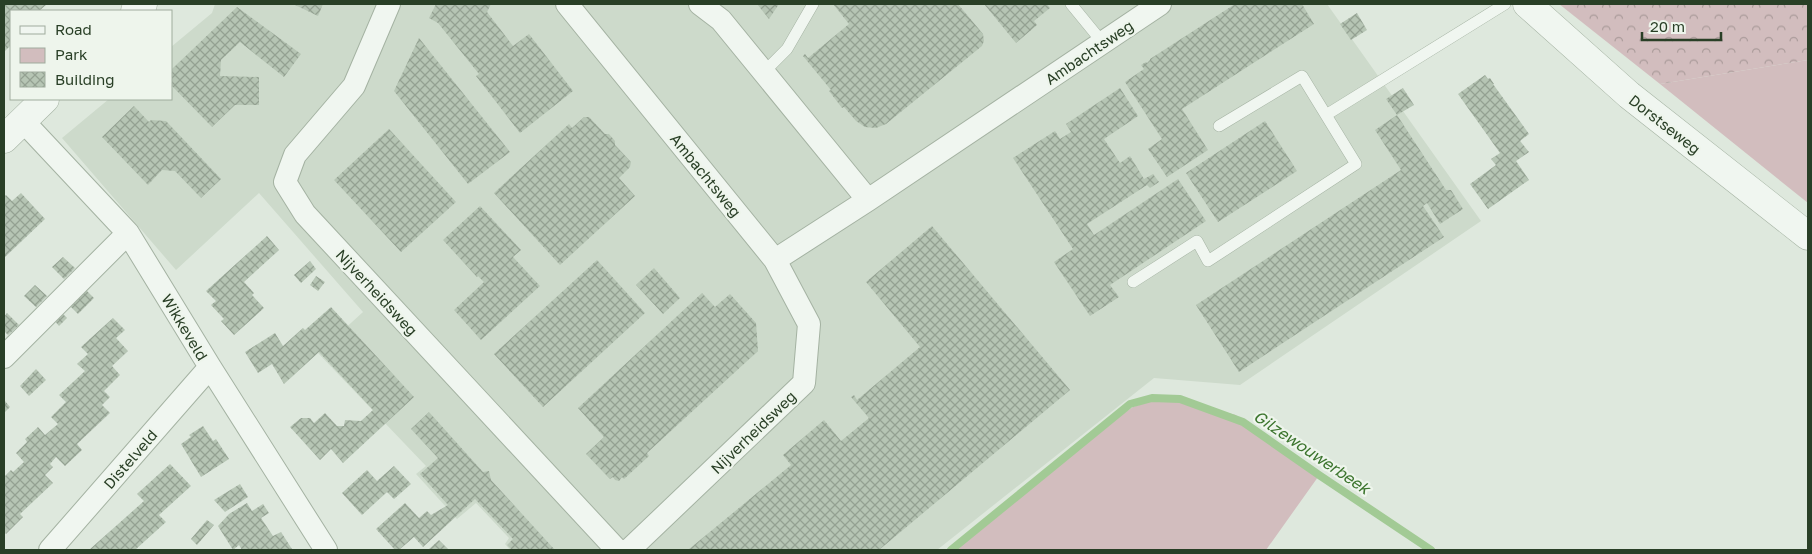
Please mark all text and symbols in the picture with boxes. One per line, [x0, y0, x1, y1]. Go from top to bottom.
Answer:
legend [10, 10, 172, 100]
scale bar [1642, 10, 1721, 42]
street label: Ambachtsweg [1042, 16, 1136, 88]
text: 20 m [1650, 17, 1685, 35]
text: Road [55, 20, 92, 38]
text: Park [55, 45, 88, 63]
text: Building [55, 70, 115, 88]
street label: Dorstseweg [1626, 91, 1704, 157]
street label: Ambachtsweg [667, 130, 745, 220]
street label: Nijverheidsweg [333, 245, 421, 339]
street label: Wikkeveld [158, 291, 212, 363]
street label: Nijverheidsweg [707, 387, 799, 477]
water label: Gilzewouwerbeek [1250, 406, 1376, 499]
street label: Distelveld [99, 426, 161, 492]

